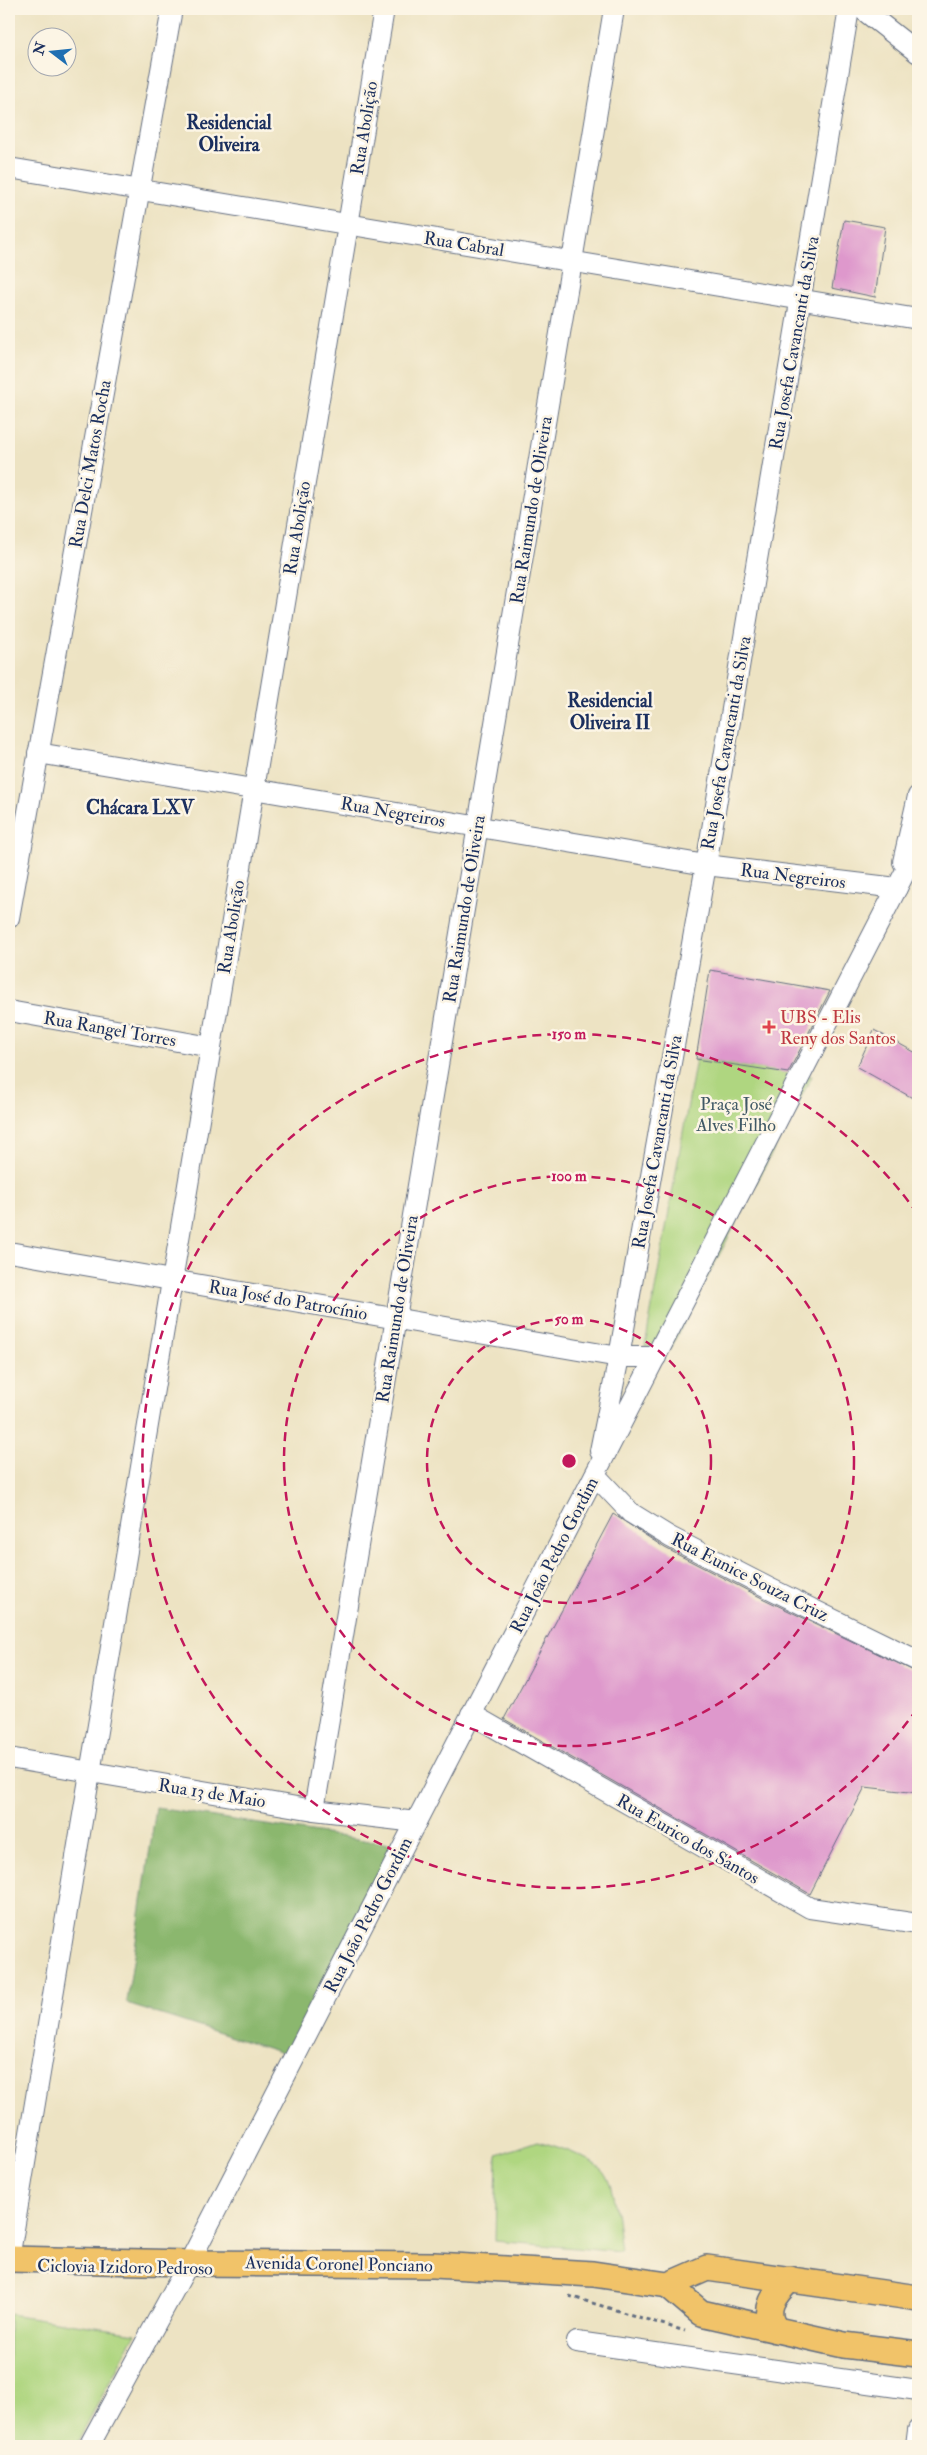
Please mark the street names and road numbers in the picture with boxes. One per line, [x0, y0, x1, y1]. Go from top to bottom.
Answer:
street label: Rua Abolição [346, 79, 383, 177]
street label: Rua Cabral [422, 227, 506, 262]
street label: Rua Josefa Cavancanti da Silva [764, 234, 825, 452]
street label: Rua Delci Matos Rocha [64, 378, 117, 550]
street label: Rua Raimundo de Oliveira [505, 414, 558, 606]
street label: Rua Abolição [279, 479, 316, 577]
street label: Rua Josefa Cavancanti da Silva [696, 634, 757, 852]
street label: Rua Negreiros [339, 792, 447, 833]
street label: Rua Raimundo de Oliveira [438, 813, 491, 1005]
street label: Rua Negreiros [739, 859, 847, 894]
street label: Rua Abolição [213, 878, 250, 976]
street label: Rua Rangel Torres [42, 1007, 178, 1052]
street label: Rua Josefa Cavancanti da Silva [627, 1033, 688, 1251]
street label: Rua Raimundo de Oliveira [371, 1213, 424, 1405]
street label: Rua José do Patrocínio [207, 1275, 369, 1326]
street label: Rua João Pedro Gordim [505, 1473, 604, 1637]
street label: Rua Eunice Souza Cruz [667, 1528, 833, 1627]
street label: Rua 13 de Maio [157, 1774, 268, 1813]
street label: Rua Eurico dos Santos [612, 1789, 763, 1890]
street label: Rua João Pedro Gordim [319, 1833, 418, 1997]
street label: Avenida Coronel Ponciano [244, 2251, 433, 2278]
street label: Ciclovia Izidoro Pedroso [37, 2254, 213, 2281]

